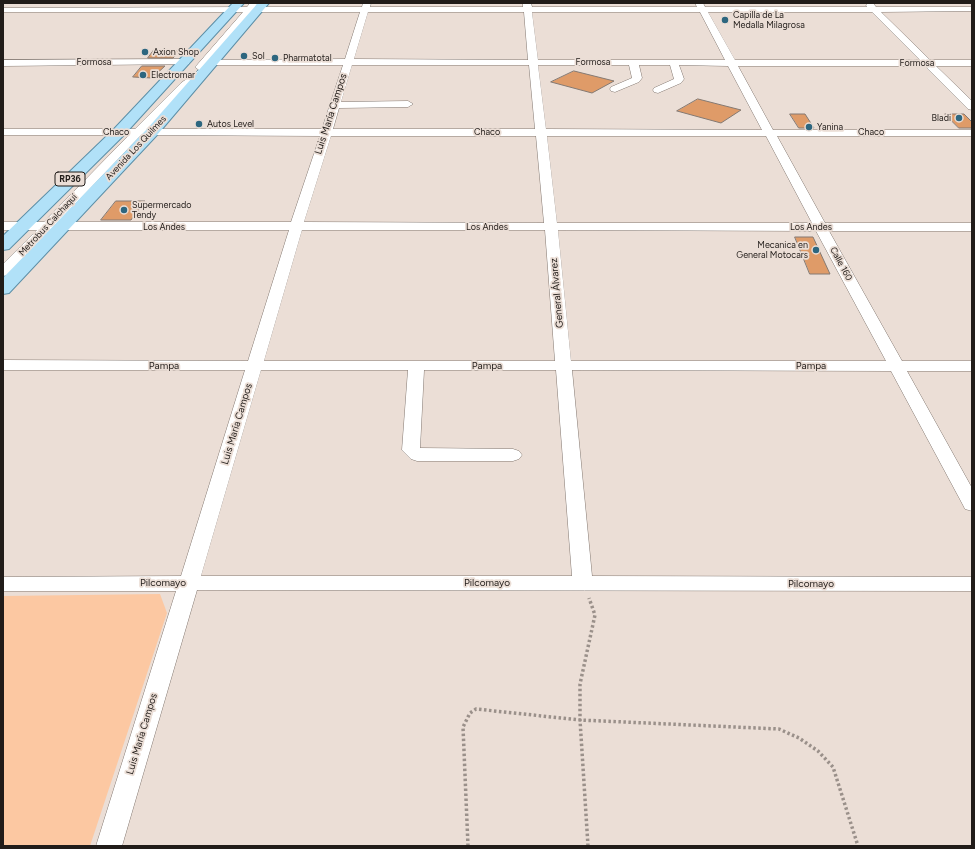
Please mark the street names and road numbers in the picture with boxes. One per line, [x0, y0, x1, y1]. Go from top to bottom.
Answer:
street label: Formosa [77, 57, 111, 67]
street label: Formosa [576, 57, 610, 67]
street label: Formosa [900, 58, 934, 68]
street label: Luis María Campos [312, 72, 350, 156]
street label: Avenida Los Quilmes [103, 114, 169, 182]
street label: Chaco [103, 127, 129, 137]
street label: Chaco [474, 127, 500, 137]
street label: Chaco [858, 127, 884, 137]
road number: RP36 [55, 172, 85, 186]
street label: Metrobus Calchaquí [17, 192, 79, 258]
street label: Los Andes [143, 222, 185, 232]
street label: Los Andes [466, 222, 508, 232]
street label: Los Andes [790, 222, 832, 232]
street label: Calle 160 [828, 245, 854, 283]
street label: General Álvarez [548, 258, 566, 328]
street label: Pampa [149, 360, 179, 372]
street label: Pampa [472, 360, 502, 372]
street label: Pampa [796, 360, 826, 372]
street label: Luis María Campos [219, 382, 255, 466]
street label: Pilcomayo [140, 577, 186, 589]
street label: Pilcomayo [464, 577, 510, 589]
street label: Pilcomayo [788, 578, 834, 590]
street label: Luis María Campos [124, 692, 160, 776]

